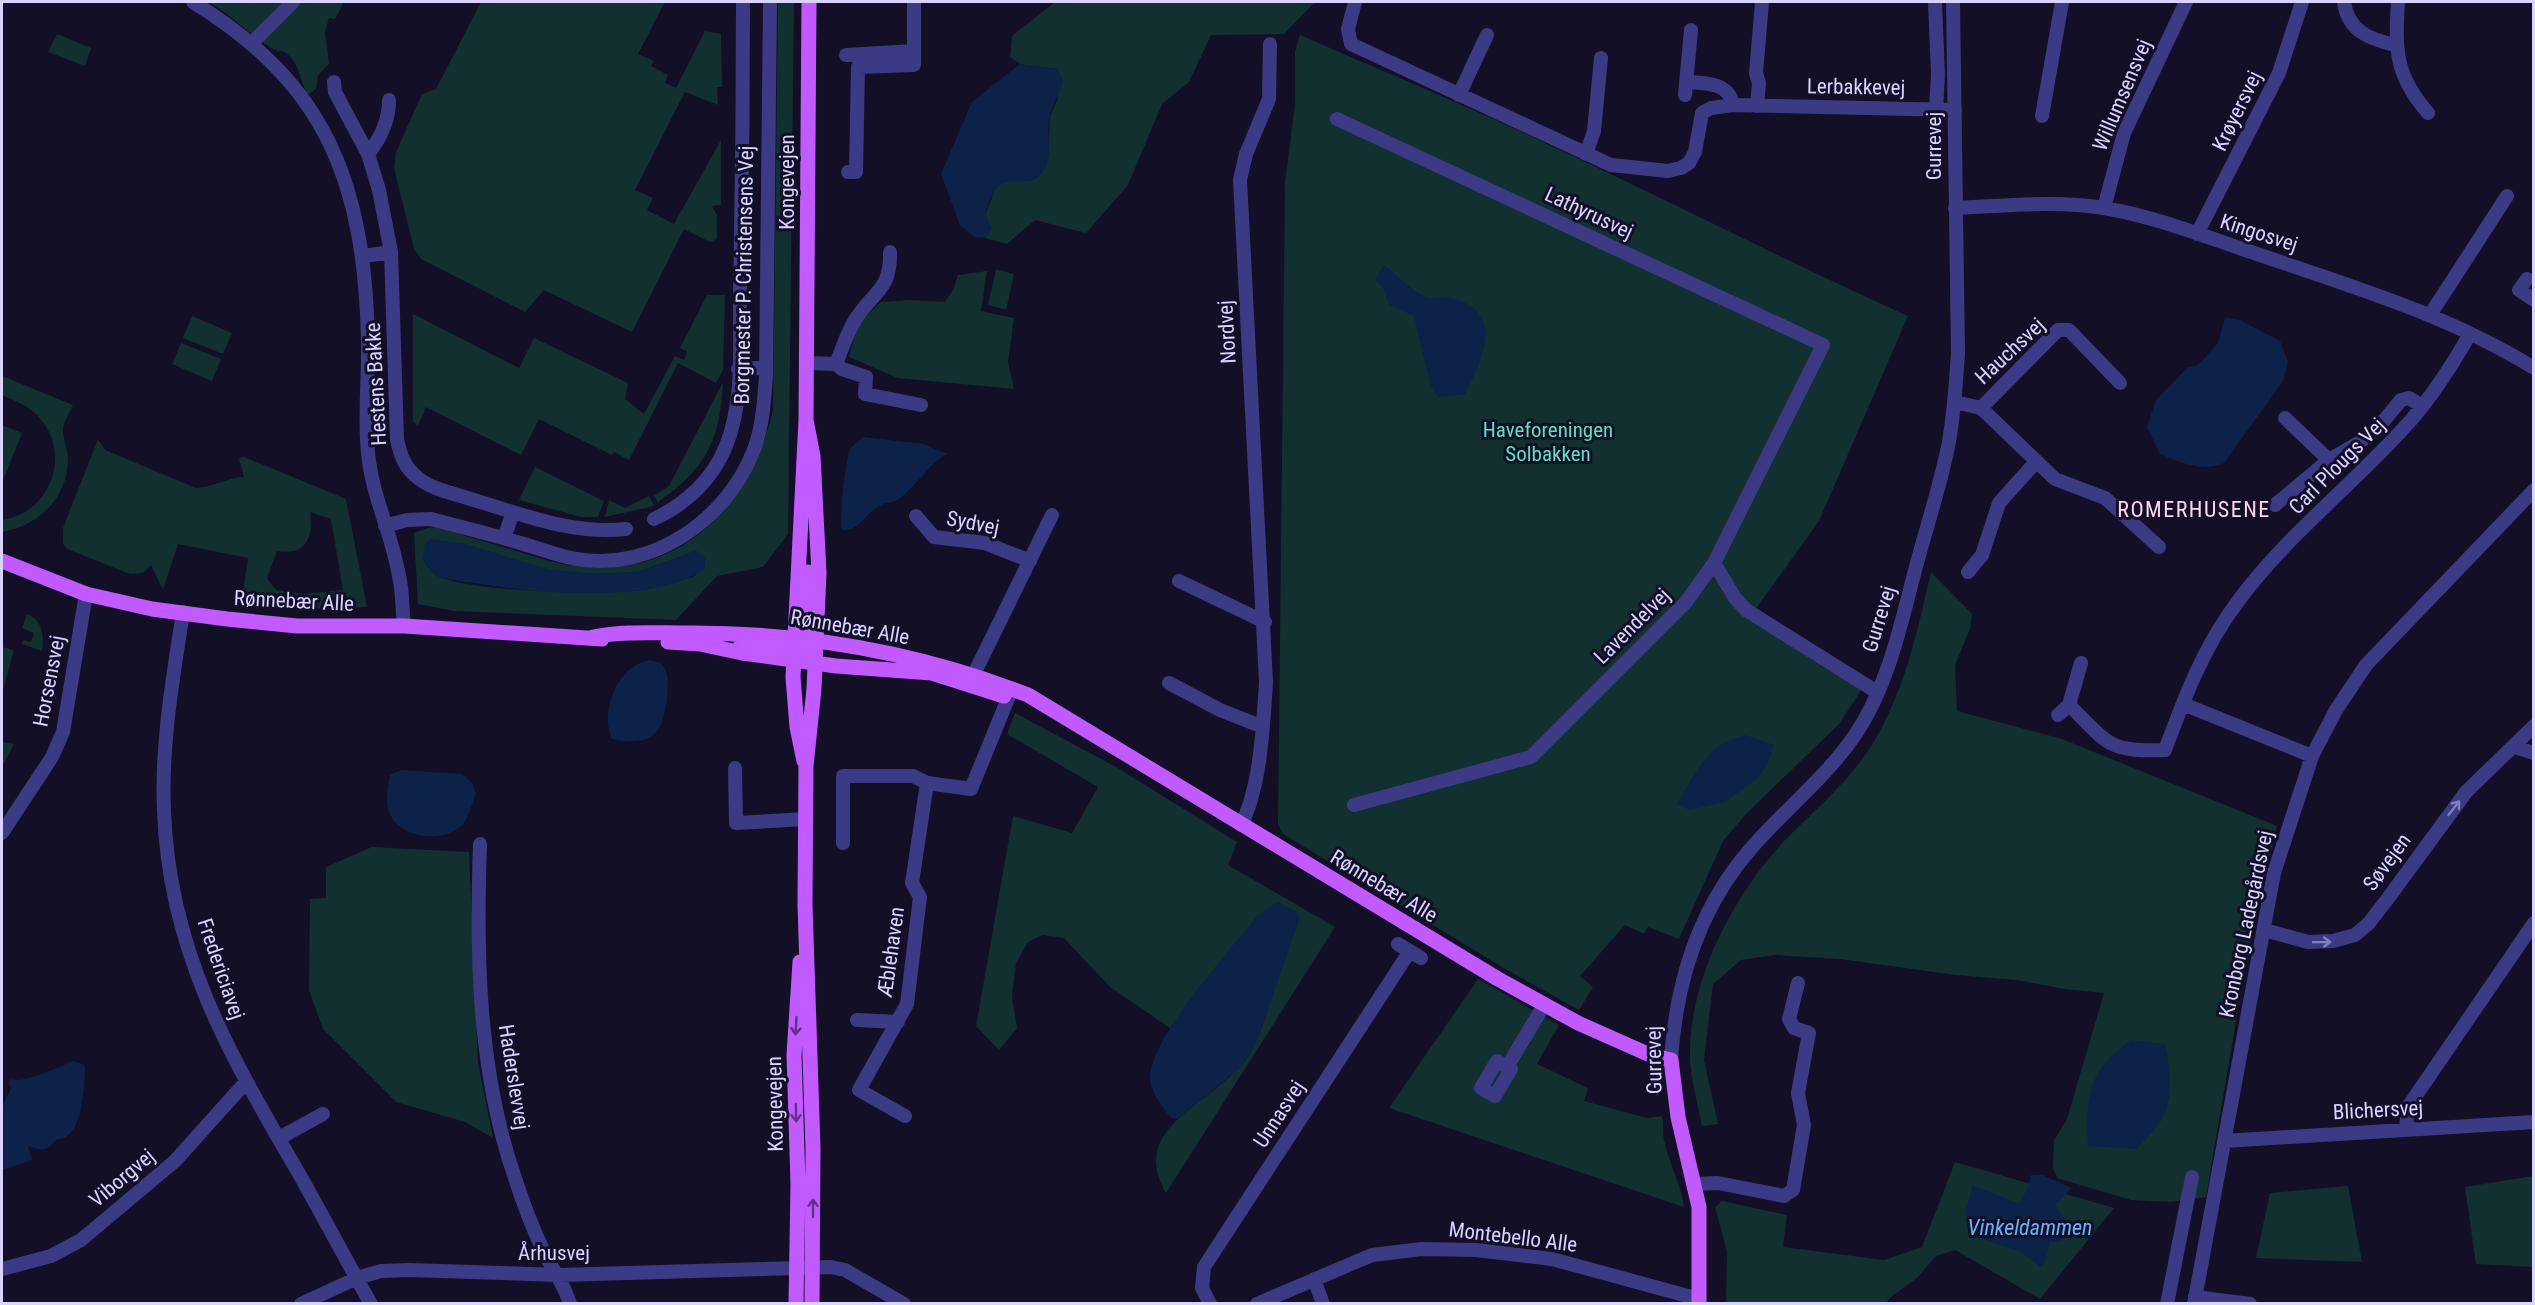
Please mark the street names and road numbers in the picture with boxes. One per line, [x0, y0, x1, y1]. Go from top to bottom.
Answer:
street label: Willumsensvej [2088, 36, 2156, 154]
street label: Krøyersvej [2207, 67, 2267, 155]
street label: Lerbakkevej [1807, 74, 1905, 100]
street label: Gurrevej [1922, 112, 1946, 180]
street label: Kongevejen [775, 134, 799, 230]
street label: Borgmester P. Christensens Vej [730, 145, 758, 405]
street label: Lathyrusvej [1541, 182, 1637, 244]
street label: Kingosvej [2217, 209, 2301, 257]
street label: Nordvej [1213, 300, 1241, 364]
street label: Hauchsvej [1970, 313, 2050, 389]
street label: Hestens Bakke [361, 322, 391, 446]
street label: Carl Plougs Vej [2284, 413, 2390, 519]
street label: Sydvej [945, 506, 1001, 540]
street label: Lavendelvej [1589, 583, 1675, 669]
street label: Gurrevej [1858, 583, 1900, 655]
street label: Rønnebær Alle [233, 586, 355, 616]
street label: Rønnebær Alle [789, 605, 911, 649]
street label: Horsensvej [28, 633, 70, 729]
street label: Kronborg Ladegårdsvej [2214, 828, 2278, 1020]
street label: Søvejen [2358, 829, 2416, 895]
street label: Rønnebær Alle [1326, 845, 1442, 927]
street label: Æblehaven [873, 905, 909, 1000]
street label: Fredericiavej [193, 915, 249, 1023]
street label: Haderslevvej [494, 1023, 534, 1131]
street label: Gurrevej [1641, 1026, 1667, 1094]
street label: Kongevejen [762, 1056, 788, 1152]
street label: Unnasvej [1248, 1076, 1310, 1152]
street label: Blichersvej [2332, 1096, 2424, 1124]
street label: Viborgvej [85, 1144, 159, 1212]
street label: Montebello Alle [1447, 1217, 1579, 1257]
street label: Århusvej [518, 1241, 590, 1265]

